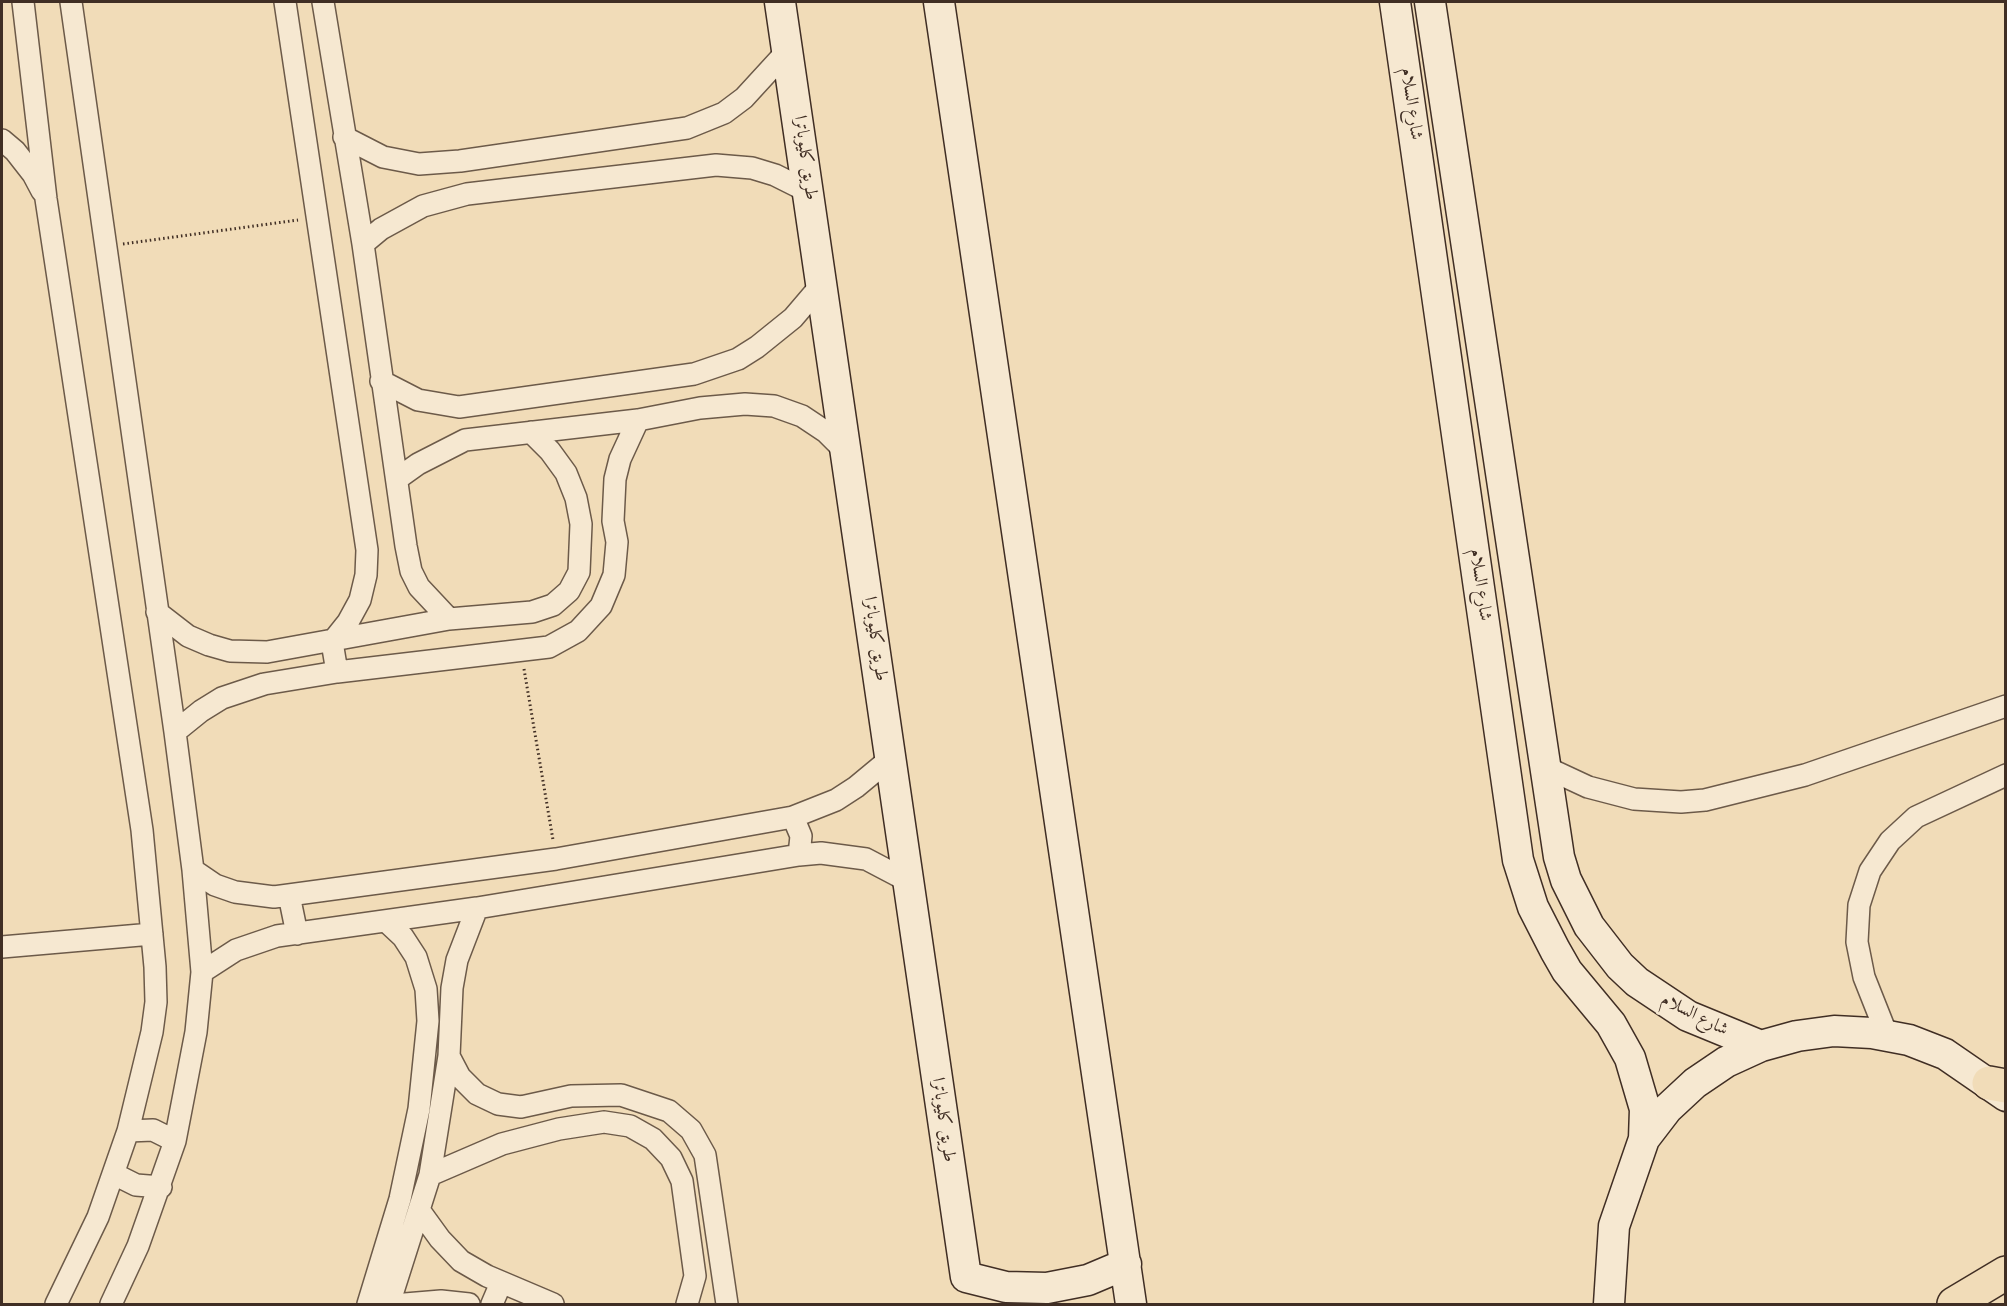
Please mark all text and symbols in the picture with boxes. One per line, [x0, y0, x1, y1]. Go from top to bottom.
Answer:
street label: شارع السلام [1394, 66, 1426, 142]
street label: طريق كليوباترا [787, 114, 821, 202]
street label: شارع السلام [1463, 547, 1495, 623]
street label: طريق كليوباترا [857, 595, 891, 683]
street label: شارع السلام [1657, 990, 1731, 1042]
street label: طريق كليوباترا [925, 1076, 959, 1164]

